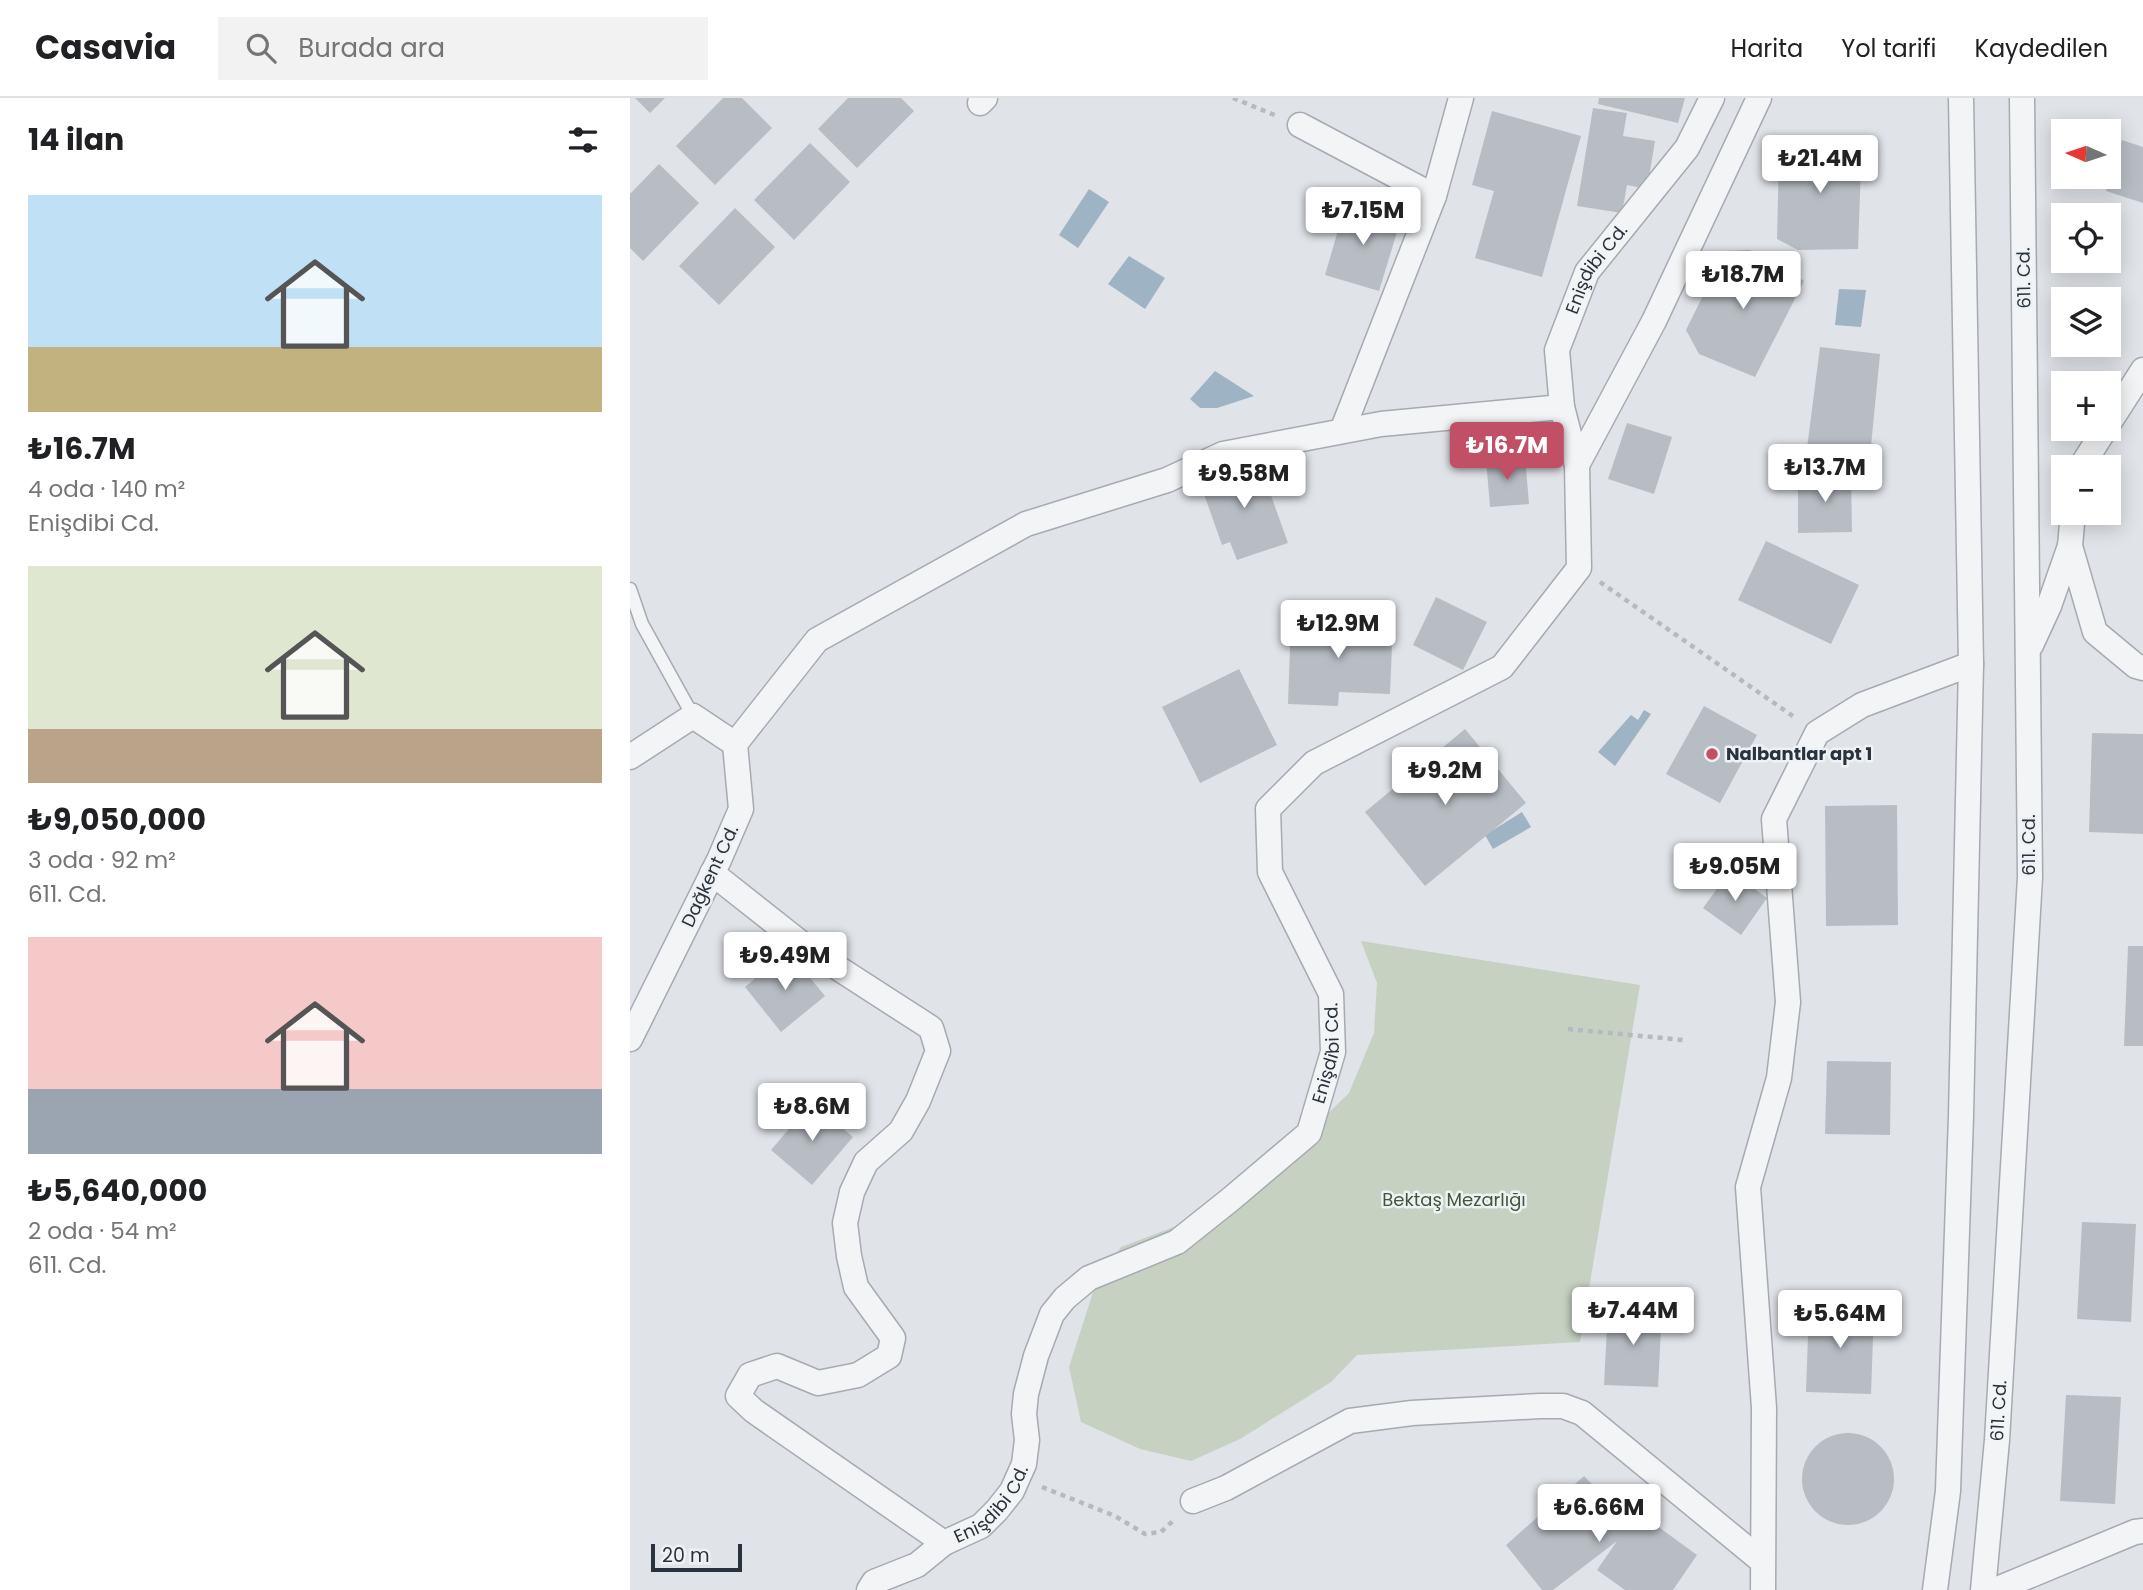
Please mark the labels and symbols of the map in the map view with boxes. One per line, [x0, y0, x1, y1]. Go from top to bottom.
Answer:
north arrow [2051, 119, 2121, 189]
pin: ₺21.4M [1763, 136, 1877, 195]
pin: ₺7.15M [1306, 188, 1420, 247]
street label: Enişdibi Cd. [1559, 218, 1633, 317]
street label: 611. Cd. [2010, 247, 2037, 309]
pin: ₺18.7M [1686, 252, 1800, 311]
pin: ₺16.7M [1450, 422, 1564, 482]
pin: ₺13.7M [1768, 444, 1882, 504]
pin: ₺9.58M [1187, 450, 1301, 510]
pin: ₺12.9M [1281, 601, 1395, 660]
place label: Nalbantlar apt 1 [1726, 741, 1872, 766]
marker: Nalbantlar apt 1 [1704, 746, 1720, 762]
pin: ₺9.2M [1396, 748, 1494, 807]
street label: 611. Cd. [2016, 814, 2041, 876]
street label: Dağkent Cd. [675, 821, 744, 931]
pin: ₺9.05M [1678, 844, 1792, 903]
pin: ₺9.49M [728, 932, 842, 992]
street label: Enişdibi Cd. [1305, 1002, 1345, 1106]
pin: ₺8.6M [763, 1084, 861, 1143]
park label: Bektaş Mezarlığı [1382, 1187, 1526, 1212]
pin: ₺7.44M [1576, 1288, 1690, 1347]
pin: ₺5.64M [1783, 1290, 1897, 1350]
street label: 611. Cd. [1984, 1379, 2012, 1442]
street label: Enişdibi Cd. [950, 1461, 1034, 1549]
pin: ₺6.66M [1542, 1484, 1656, 1544]
scale bar [651, 1541, 742, 1573]

